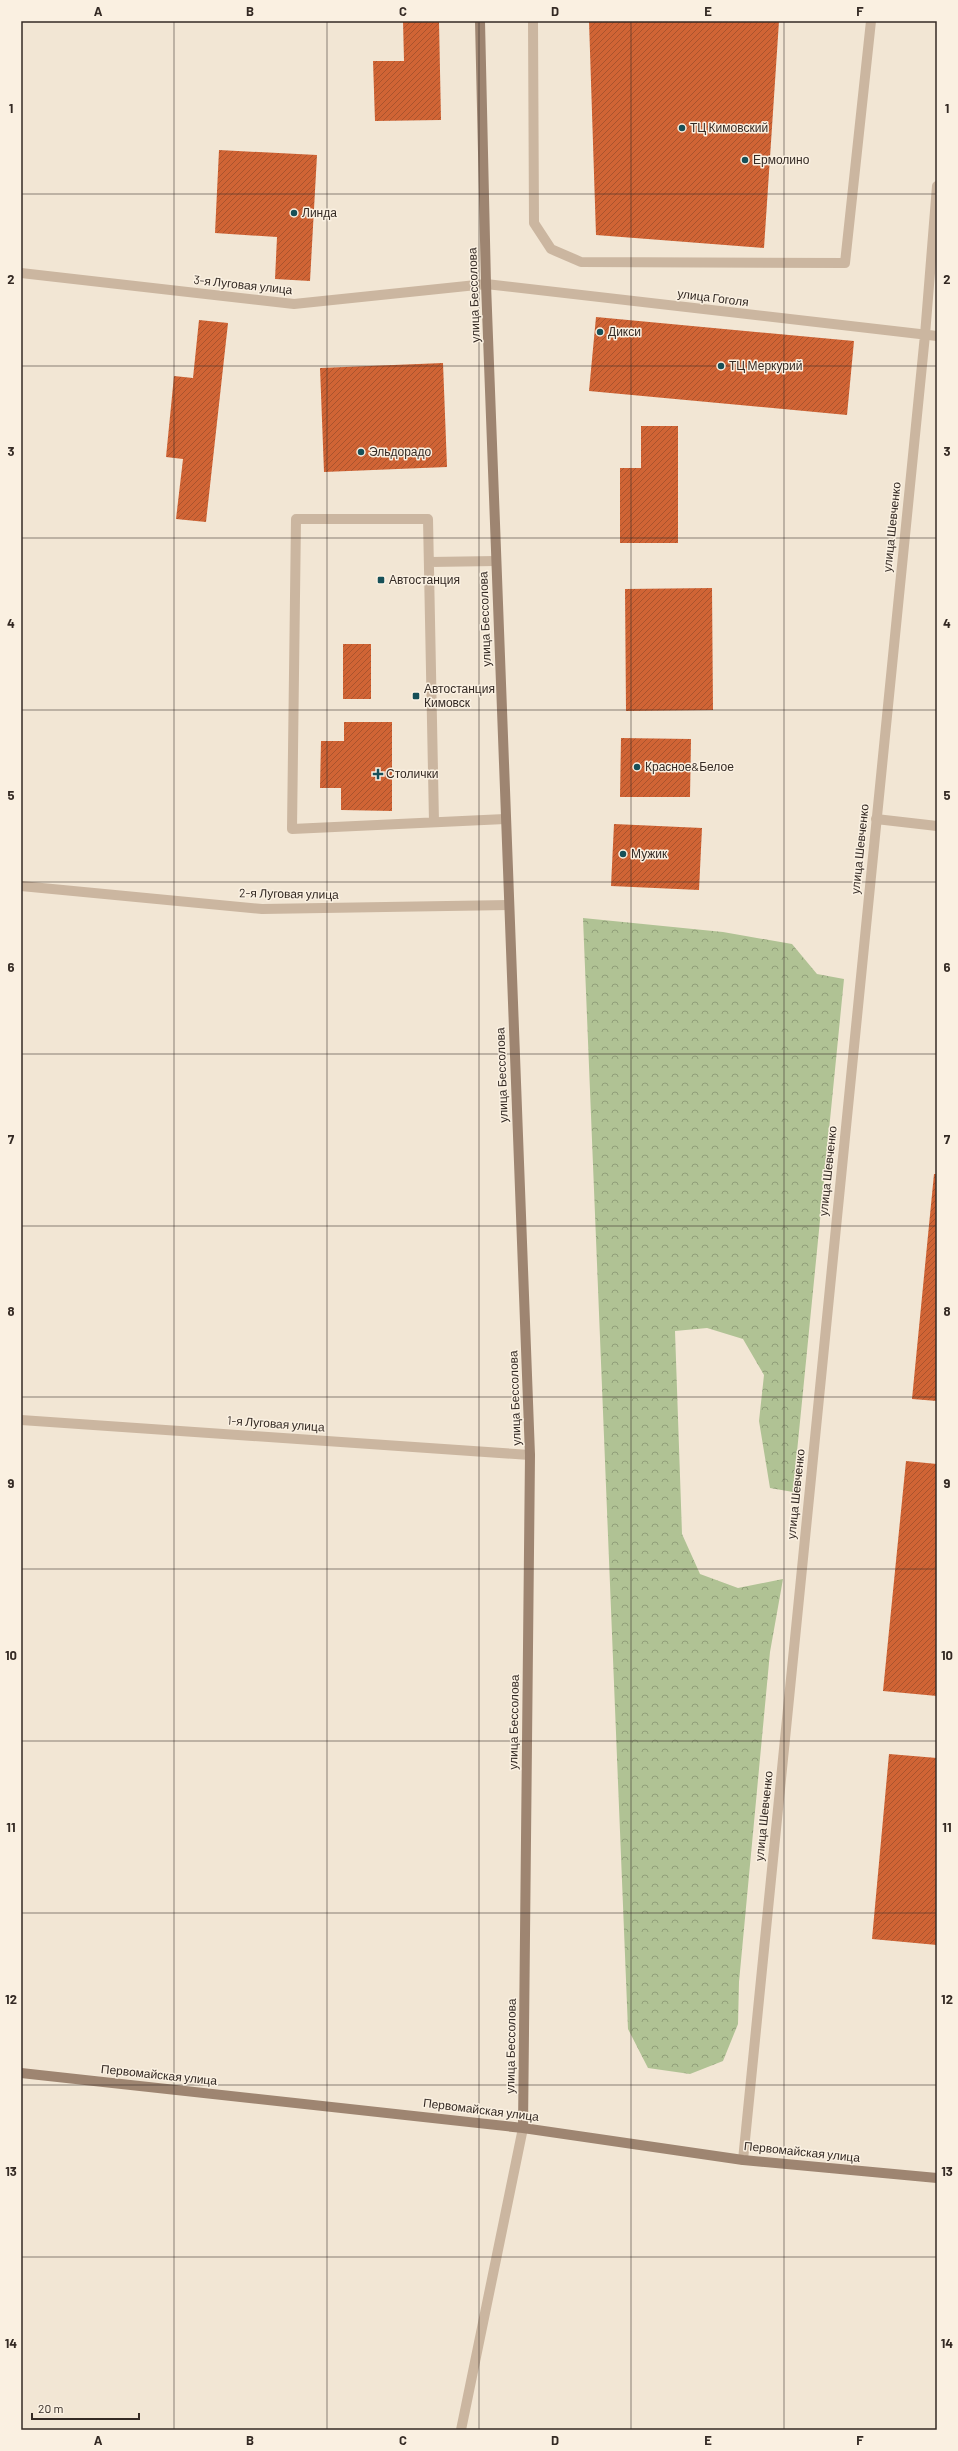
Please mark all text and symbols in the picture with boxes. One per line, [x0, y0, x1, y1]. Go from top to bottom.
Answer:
text: A [94, 3, 103, 19]
text: B [246, 3, 254, 19]
text: C [399, 3, 407, 19]
text: D [551, 3, 559, 19]
text: E [704, 3, 712, 19]
text: F [856, 3, 864, 19]
text: 1 [9, 100, 13, 116]
text: 1 [945, 100, 949, 116]
place label: ТЦ Кимовский [690, 120, 768, 135]
marker: ТЦ Кимовский [677, 123, 687, 133]
place label: Ермолино [753, 152, 810, 167]
marker: Ермолино [740, 155, 750, 165]
place label: Линда [302, 205, 337, 220]
marker: Линда [289, 208, 299, 218]
street label: улица Бессолова [464, 247, 483, 343]
text: 2 [7, 271, 15, 287]
text: 2 [943, 271, 951, 287]
street label: 3-я Луговая улица [193, 272, 294, 297]
street label: улица Гоголя [677, 286, 750, 309]
place label: Дикси [608, 324, 641, 339]
marker: Дикси [595, 327, 605, 337]
place label: ТЦ Меркурий [729, 358, 802, 373]
marker: ТЦ Меркурий [716, 361, 726, 371]
text: 3 [7, 443, 15, 459]
text: 3 [943, 443, 951, 459]
place label: Эльдорадо [369, 444, 432, 459]
marker: Эльдорадо [356, 447, 366, 457]
street label: улица Шевченко [879, 481, 904, 573]
street label: улица Бессолова [475, 571, 494, 667]
place label: Автостанция [389, 572, 460, 587]
marker: Автостанция [376, 575, 386, 585]
text: 4 [7, 615, 15, 631]
text: 4 [943, 615, 951, 631]
place label: Автостанция Кимовск [424, 681, 495, 709]
marker: Автостанция Кимовск [411, 691, 421, 701]
place label: Красное&Белое [645, 759, 734, 774]
marker: Красное&Белое [632, 762, 642, 772]
place label: Столички [386, 766, 438, 780]
marker: Столички [373, 769, 383, 779]
text: 5 [7, 787, 15, 803]
text: 5 [943, 787, 951, 803]
street label: улица Шевченко [847, 803, 872, 895]
place label: Мужик [631, 846, 668, 861]
marker: Мужик [618, 849, 628, 859]
street label: 2-я Луговая улица [239, 885, 339, 902]
text: 6 [8, 959, 15, 975]
text: 6 [944, 959, 951, 975]
street label: улица Бессолова [492, 1027, 511, 1123]
street label: улица Шевченко [815, 1125, 840, 1217]
text: 7 [8, 1131, 15, 1147]
text: 7 [944, 1131, 951, 1147]
text: 8 [7, 1303, 15, 1319]
text: 8 [943, 1303, 951, 1319]
street label: улица Бессолова [505, 1350, 524, 1446]
street label: 1-я Луговая улица [227, 1413, 325, 1434]
street label: улица Шевченко [783, 1448, 808, 1540]
text: 9 [8, 1475, 15, 1491]
text: 9 [944, 1475, 951, 1491]
text: 10 [5, 1647, 17, 1663]
text: 10 [941, 1647, 953, 1663]
street label: улица Бессолова [505, 1674, 522, 1770]
street label: улица Шевченко [751, 1770, 776, 1862]
text: 11 [6, 1819, 16, 1835]
text: 11 [942, 1819, 952, 1835]
text: 12 [5, 1991, 17, 2007]
text: 12 [941, 1991, 953, 2007]
street label: улица Бессолова [502, 1998, 519, 2094]
street label: Первомайская улица [100, 2061, 218, 2088]
street label: Первомайская улица [422, 2095, 540, 2124]
street label: Первомайская улица [743, 2138, 861, 2165]
text: 13 [5, 2163, 17, 2179]
text: 13 [941, 2163, 953, 2179]
text: 14 [5, 2335, 17, 2351]
text: 14 [941, 2335, 953, 2351]
scale bar [32, 2395, 139, 2421]
text: 20 m [38, 2401, 64, 2415]
text: A [94, 2432, 103, 2448]
text: B [246, 2432, 254, 2448]
text: C [399, 2432, 407, 2448]
text: D [551, 2432, 559, 2448]
text: E [704, 2432, 712, 2448]
text: F [856, 2432, 864, 2448]

